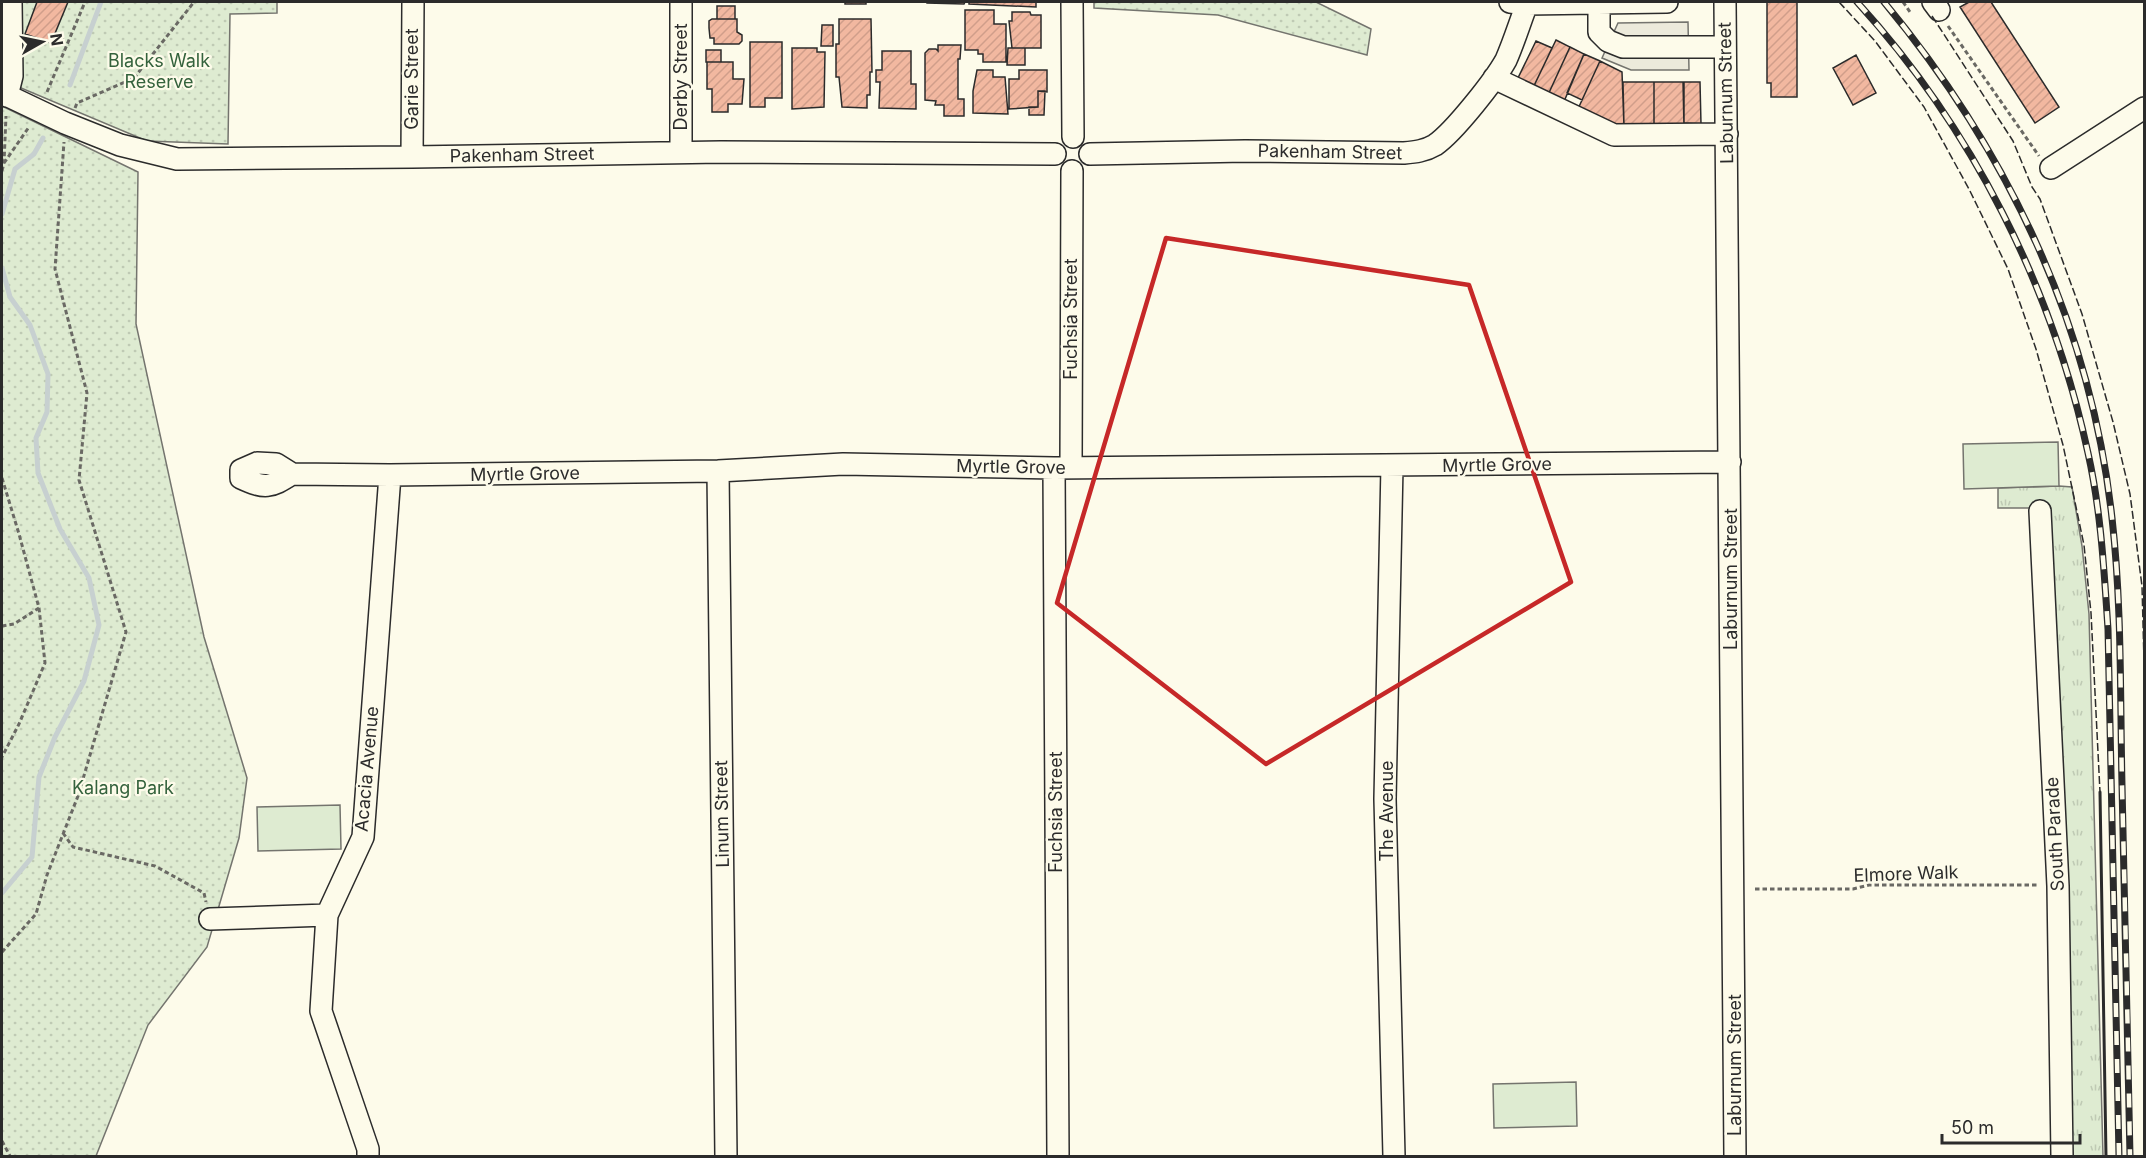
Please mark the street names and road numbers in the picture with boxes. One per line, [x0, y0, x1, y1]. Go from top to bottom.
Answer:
street label: Laburnum Street [1714, 22, 1737, 164]
street label: Derby Street [670, 23, 691, 131]
street label: Garie Street [401, 28, 422, 130]
street label: Pakenham Street [1258, 140, 1403, 163]
street label: Pakenham Street [450, 143, 595, 166]
street label: Fuchsia Street [1060, 258, 1081, 380]
street label: Myrtle Grove [1442, 453, 1552, 476]
street label: Myrtle Grove [956, 455, 1066, 478]
street label: Myrtle Grove [470, 462, 580, 485]
street label: Laburnum Street [1720, 508, 1741, 650]
street label: Acacia Avenue [351, 705, 382, 833]
street label: Fuchsia Street [1045, 751, 1066, 873]
street label: Linum Street [710, 760, 733, 868]
street label: The Avenue [1376, 760, 1397, 862]
street label: South Parade [2041, 776, 2068, 892]
street label: Elmore Walk [1853, 861, 1959, 886]
street label: Laburnum Street [1724, 994, 1745, 1136]

